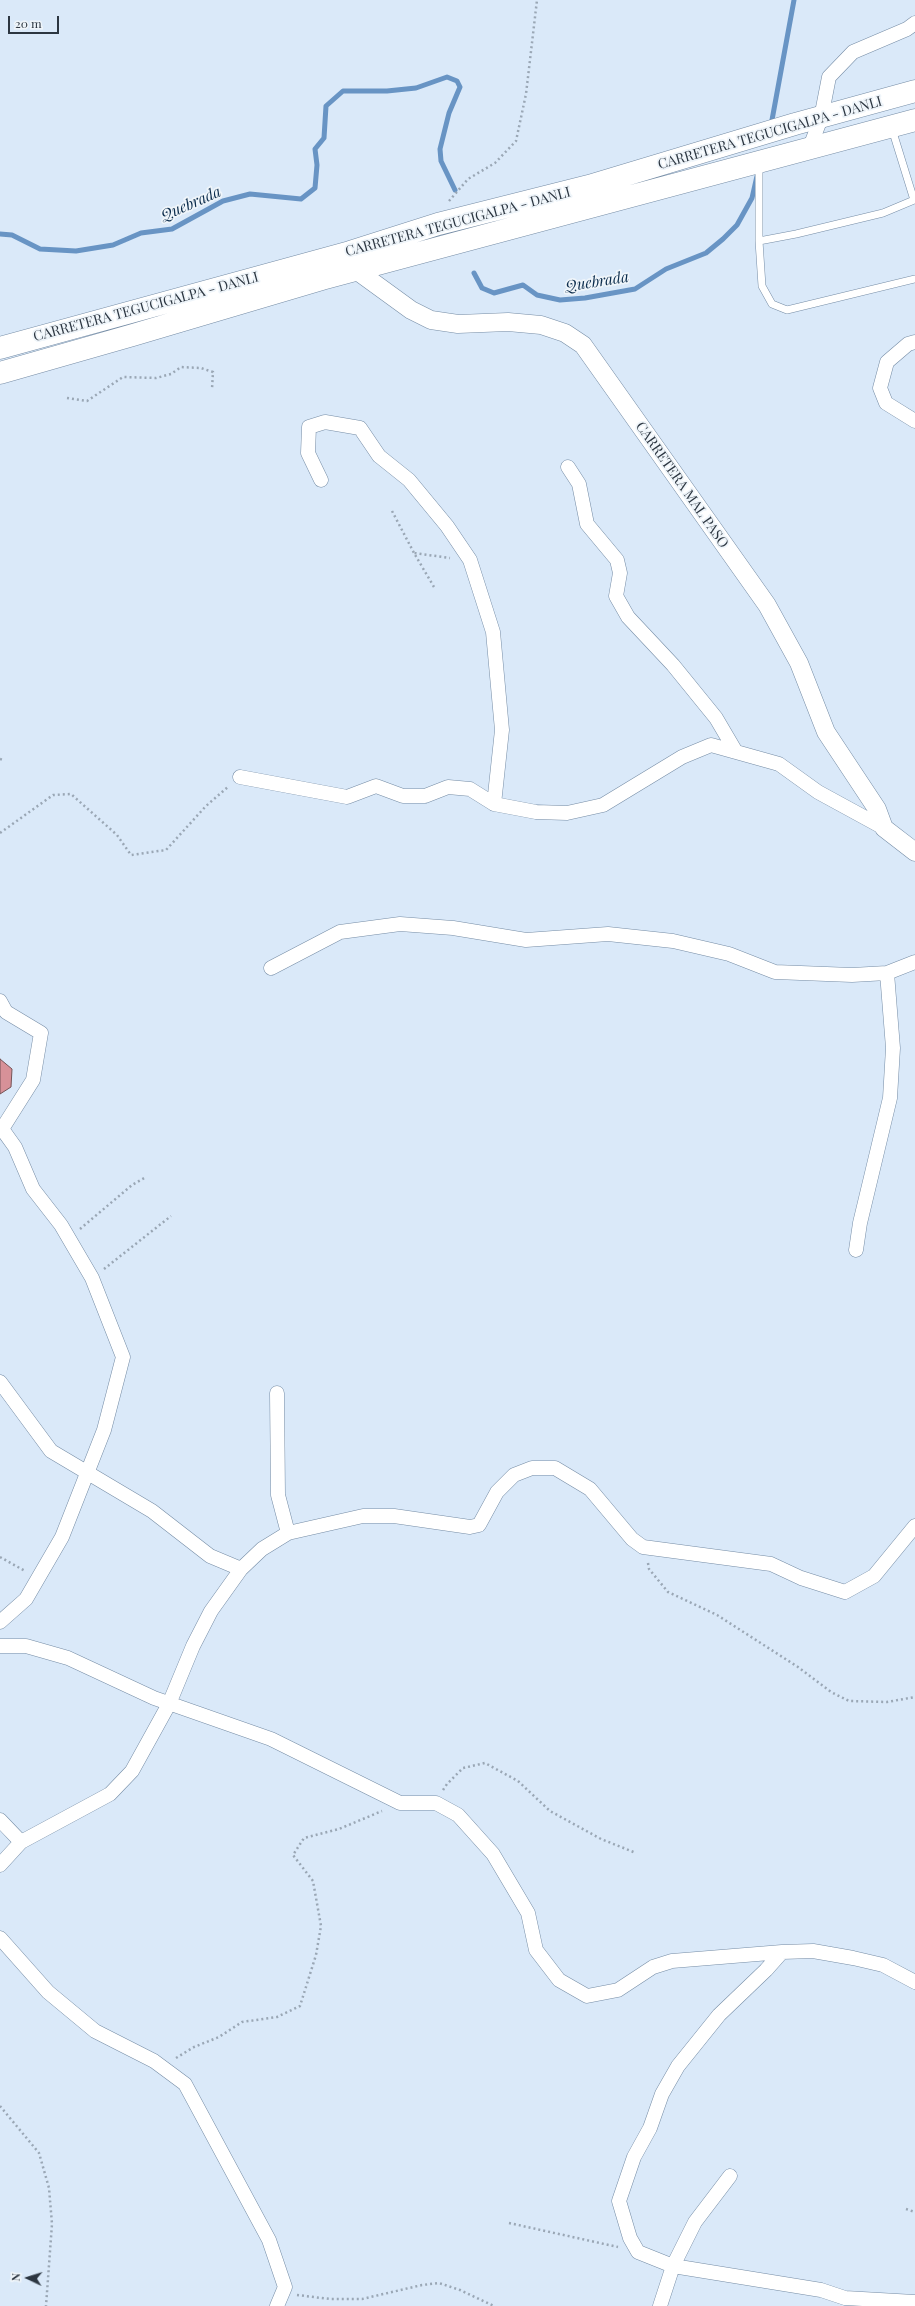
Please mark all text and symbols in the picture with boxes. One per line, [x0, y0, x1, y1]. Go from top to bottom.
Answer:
scale bar [10, 8, 61, 34]
text: 20 m [15, 15, 42, 31]
street label: CARRETERA TEGUCIGALPA - DANLI [656, 93, 884, 173]
water label: Quebrada [158, 183, 224, 225]
street label: CARRETERA TEGUCIGALPA - DANLI [344, 184, 572, 260]
water label: Quebrada [564, 268, 630, 296]
street label: CARRETERA TEGUCIGALPA - DANLI [32, 269, 260, 345]
street label: CARRETERA MAL PASO [632, 419, 732, 551]
north arrow [8, 2258, 48, 2298]
text: N [8, 2273, 23, 2282]

